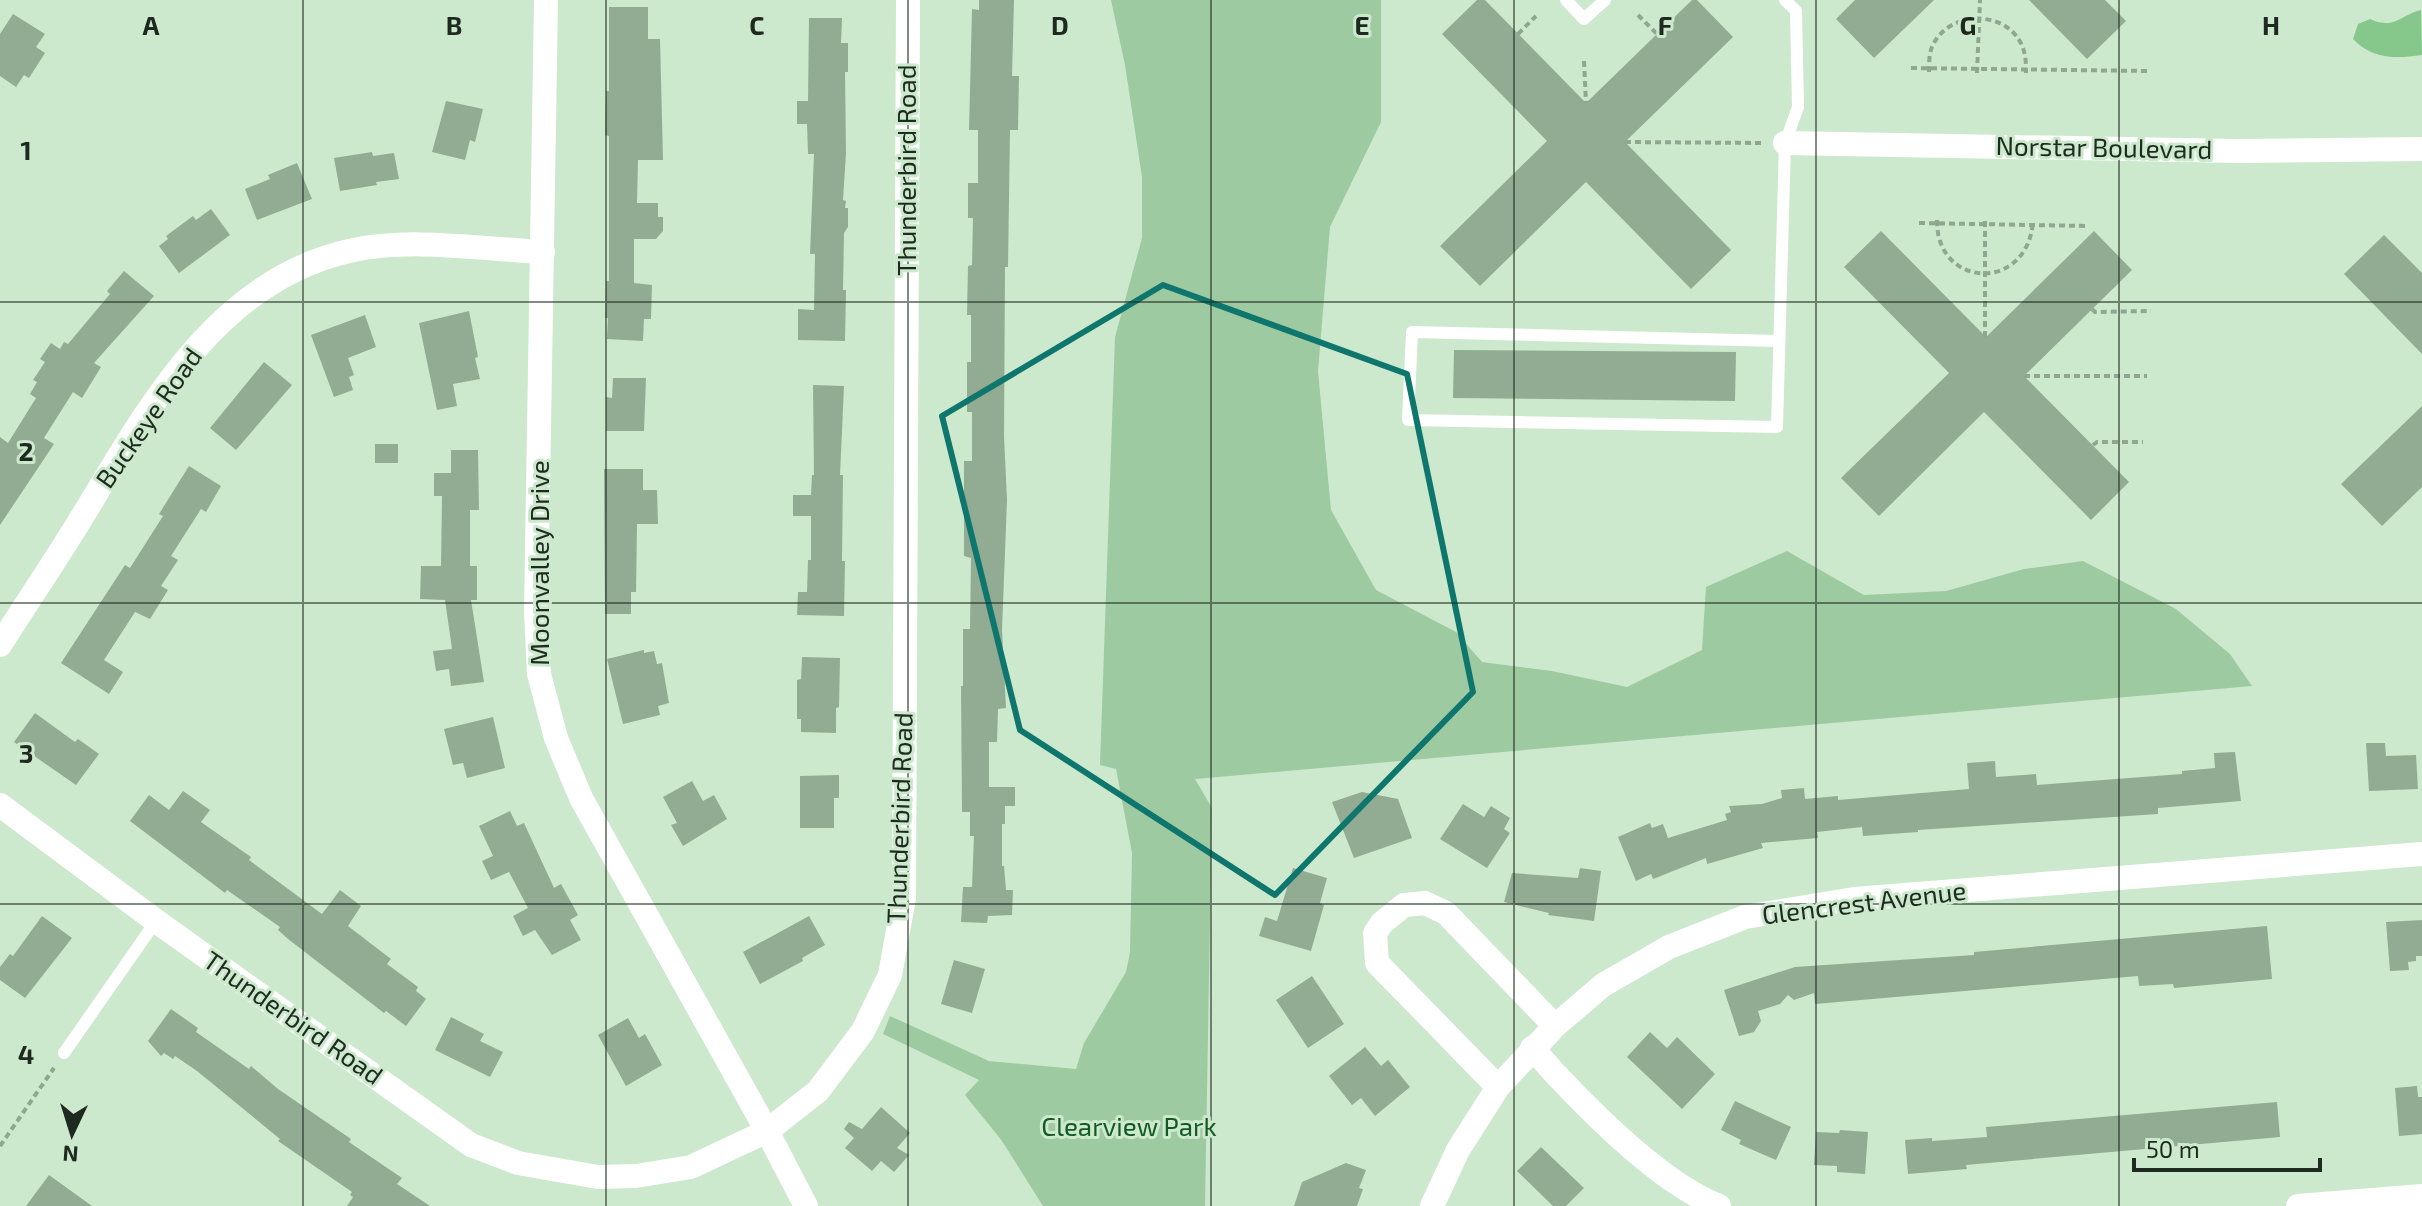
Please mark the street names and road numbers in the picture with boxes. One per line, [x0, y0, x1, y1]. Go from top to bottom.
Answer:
street label: Thunderbird Road [890, 64, 921, 276]
street label: Norstar Boulevard [1995, 129, 2213, 164]
street label: Buckeye Road [88, 341, 207, 493]
street label: Moonvalley Drive [523, 460, 554, 666]
street label: Thunderbird Road [879, 712, 918, 924]
street label: Glencrest Avenue [1760, 874, 1968, 929]
street label: Thunderbird Road [198, 943, 389, 1090]

